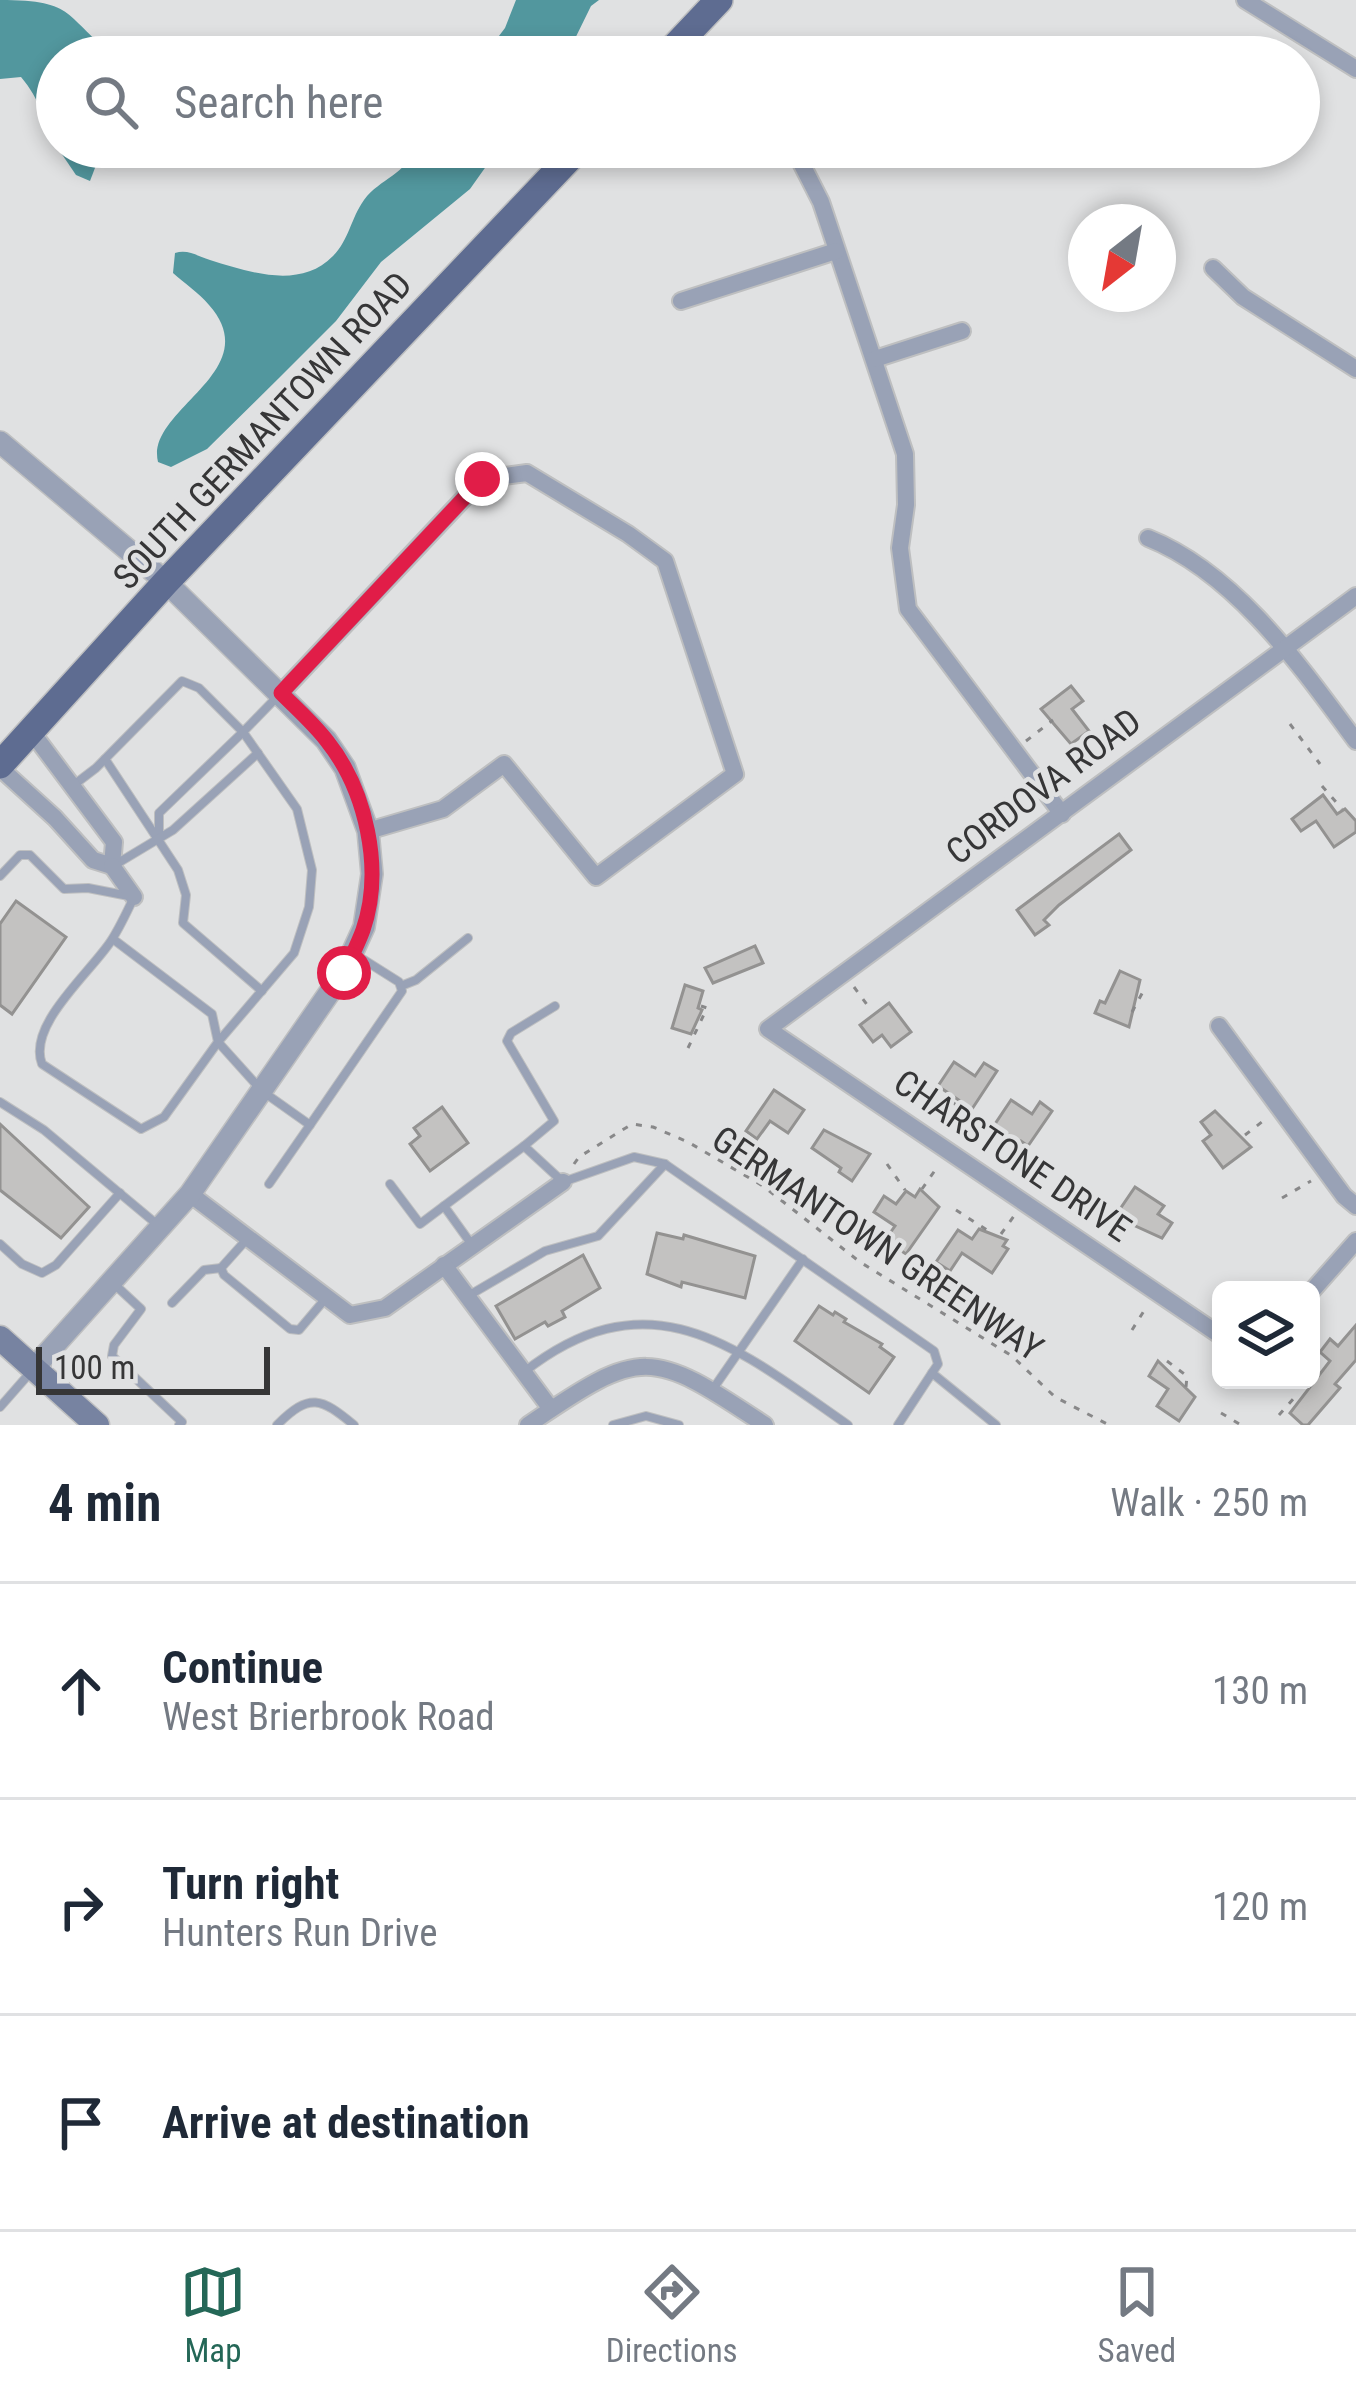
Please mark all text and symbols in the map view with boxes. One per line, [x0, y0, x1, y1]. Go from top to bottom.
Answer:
search box [36, 36, 1320, 168]
icon: search [78, 69, 144, 135]
text: Search here [174, 76, 383, 129]
north arrow [1068, 204, 1176, 312]
street label: SOUTH GERMANTOWN ROAD [105, 264, 421, 598]
route end [455, 452, 509, 506]
street label: CORDOVA ROAD [938, 700, 1149, 874]
route start [317, 946, 371, 1000]
street label: CHARSTONE DRIVE [886, 1061, 1139, 1251]
street label: GERMANTOWN GREENWAY [704, 1118, 1051, 1370]
map controls [1212, 1281, 1320, 1389]
button: layers [1212, 1281, 1320, 1389]
scale bar [36, 1341, 270, 1394]
text: 100 m [54, 1348, 135, 1387]
text: 4 min [48, 1474, 161, 1533]
text: Walk · 250 m [1110, 1480, 1308, 1526]
text: Continue [162, 1641, 323, 1694]
icon: ahead [48, 1658, 114, 1724]
text: 130 m [1212, 1668, 1308, 1714]
text: West Brierbrook Road [162, 1694, 495, 1740]
text: Turn right [162, 1857, 339, 1910]
icon: right [48, 1874, 114, 1940]
text: 120 m [1212, 1884, 1308, 1930]
text: Hunters Run Drive [162, 1910, 438, 1956]
icon: arrive [48, 2090, 114, 2156]
text: Arrive at destination [162, 2096, 530, 2149]
tab: Map [180, 2259, 246, 2370]
tab: Directions [606, 2259, 738, 2370]
tab: Saved [1098, 2259, 1176, 2370]

